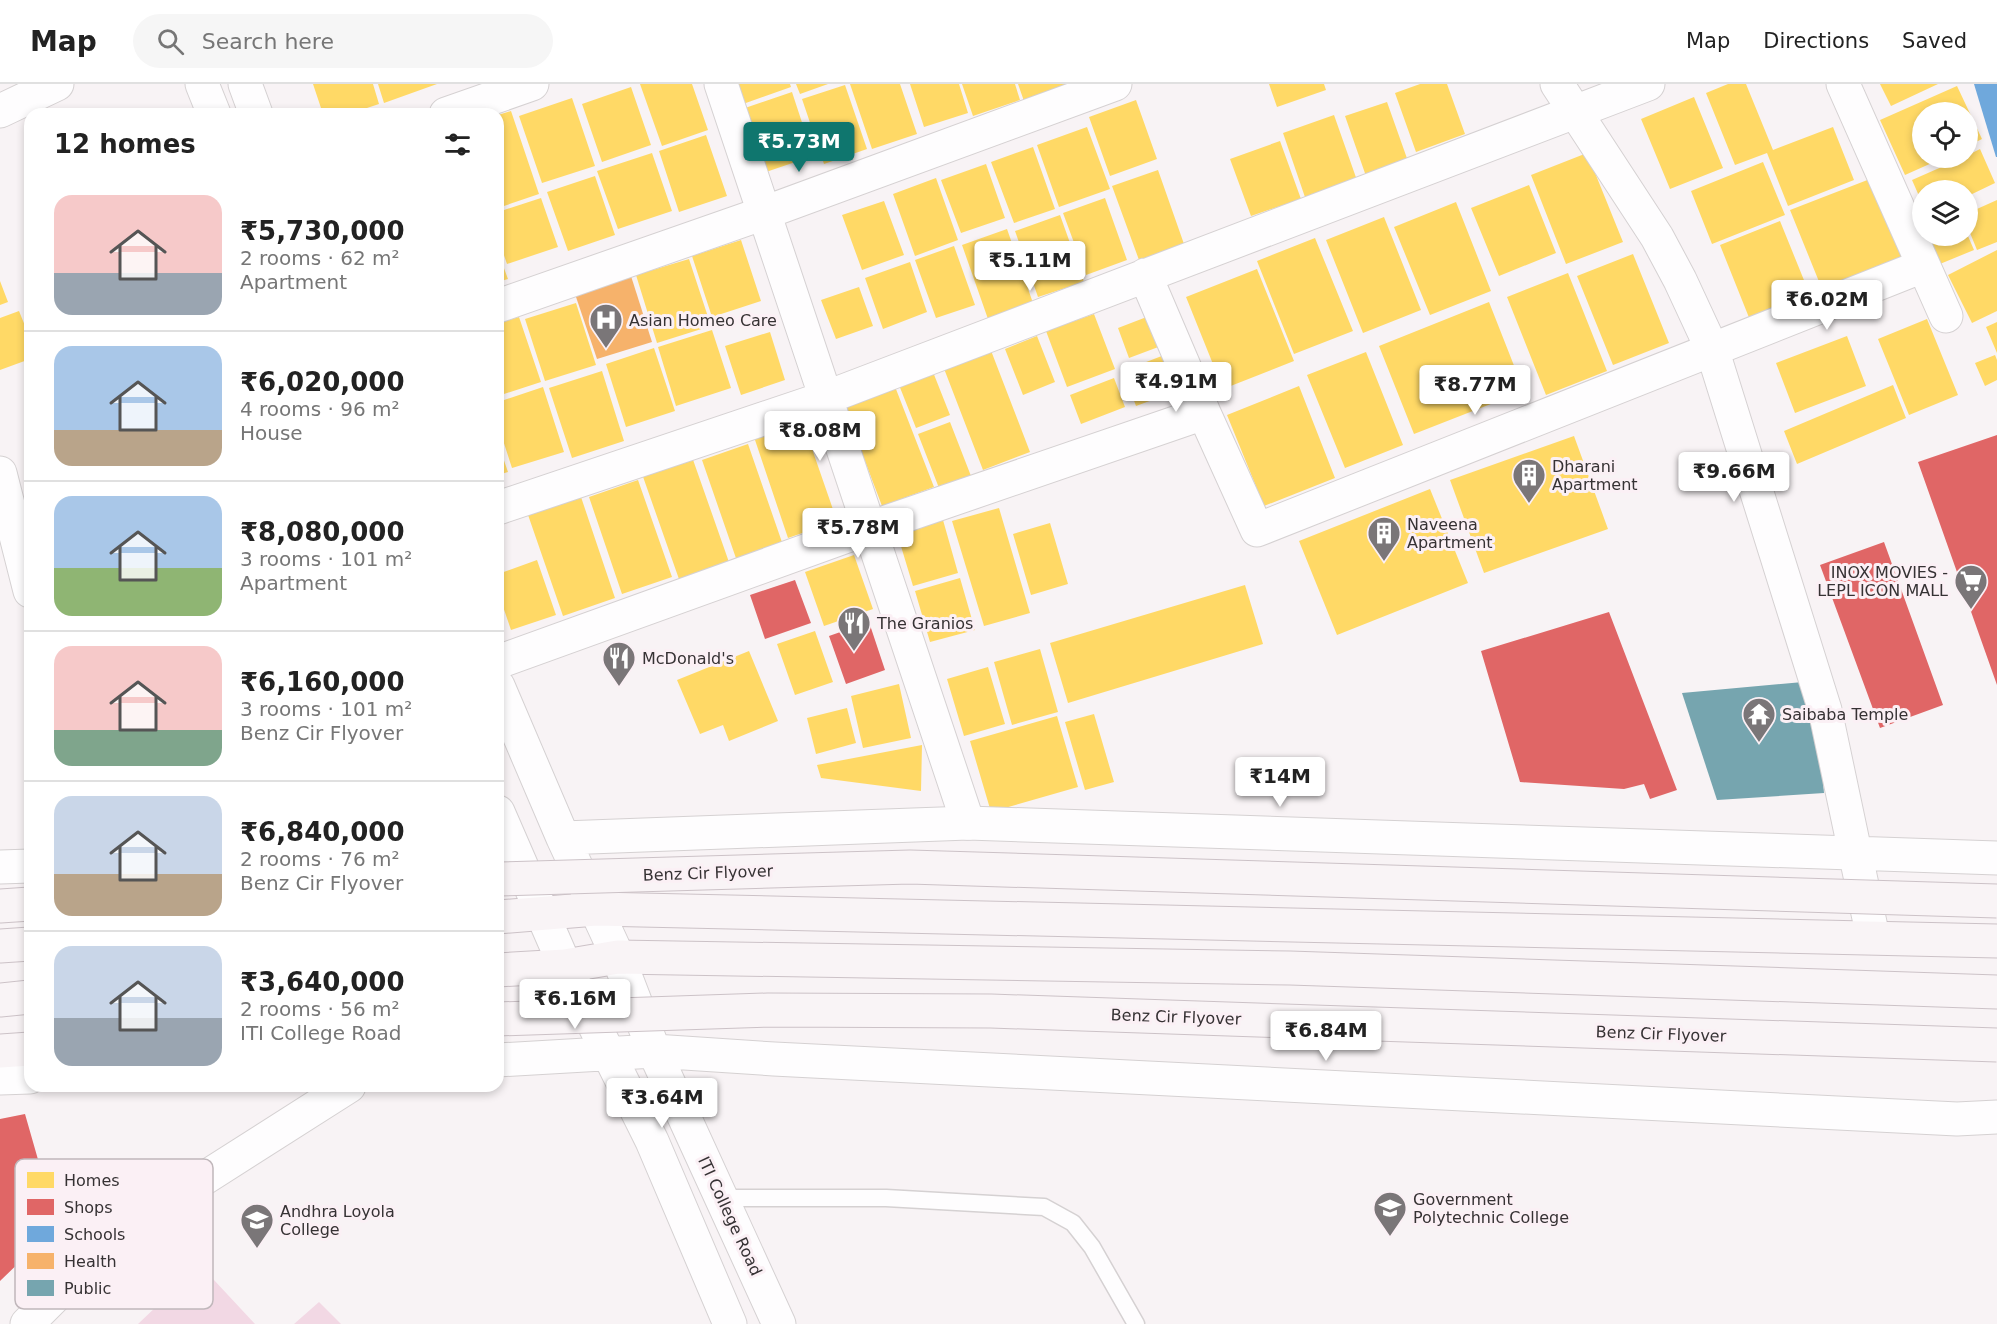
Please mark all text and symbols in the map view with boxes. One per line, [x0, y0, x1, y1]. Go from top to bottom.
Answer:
search box [133, 14, 553, 68]
text: Map [30, 25, 97, 58]
icon: search [154, 25, 187, 58]
text: Search here [202, 29, 334, 54]
text: Map [1686, 29, 1730, 53]
text: Directions [1763, 29, 1869, 53]
text: Saved [1902, 29, 1967, 53]
map controls [1912, 102, 1978, 246]
button: locate [1912, 102, 1978, 168]
pin: ₹5.73M [750, 122, 848, 173]
icon: filters [441, 128, 474, 161]
text: 12 homes [54, 129, 196, 159]
text: ₹5.73M [757, 129, 841, 153]
button: layers [1912, 180, 1978, 246]
text: ₹5,730,000 [240, 216, 404, 246]
icon: home [102, 219, 174, 291]
pin: ₹5.11M [981, 241, 1079, 292]
text: 2 rooms · 62 m² [240, 246, 400, 270]
text: ₹5.11M [988, 248, 1072, 272]
text: Apartment [240, 270, 347, 294]
pin: ₹6.02M [1778, 280, 1876, 331]
text: ₹6.02M [1785, 287, 1869, 311]
hospital icon: Asian Homeo Care [588, 302, 624, 349]
place label: Asian Homeo Care [629, 311, 777, 330]
pin: ₹4.91M [1127, 362, 1225, 413]
pin: ₹8.77M [1426, 365, 1524, 416]
text: ₹6,020,000 [240, 367, 404, 397]
text: ₹4.91M [1134, 369, 1218, 393]
icon: home [102, 370, 174, 442]
text: ₹8.77M [1433, 372, 1517, 396]
text: 4 rooms · 96 m² [240, 397, 400, 421]
pin: ₹8.08M [771, 411, 869, 462]
text: ₹8.08M [778, 418, 862, 442]
text: House [240, 421, 303, 445]
pin: ₹9.66M [1685, 452, 1783, 503]
building icon: Dharani Apartment [1511, 457, 1547, 504]
place label: Dharani Apartment [1552, 457, 1638, 494]
text: ₹9.66M [1692, 459, 1776, 483]
pin: ₹5.78M [809, 508, 907, 559]
text: ₹5.78M [816, 515, 900, 539]
building icon: Naveena Apartment [1366, 515, 1402, 562]
place label: Naveena Apartment [1407, 515, 1493, 552]
text: ₹8,080,000 [240, 517, 404, 547]
icon: home [102, 520, 174, 592]
text: 3 rooms · 101 m² [240, 547, 412, 571]
place label: INOX MOVIES - LEPL ICON MALL [1817, 563, 1948, 600]
supermarket icon: INOX MOVIES - LEPL ICON MALL [1953, 563, 1989, 610]
text: Apartment [240, 571, 347, 595]
restaurant icon: The Granios [836, 605, 872, 652]
place label: The Granios [876, 614, 973, 633]
restaurant icon: McDonald's [601, 640, 637, 687]
place label: McDonald's [642, 649, 734, 668]
text: ₹6,160,000 [240, 667, 404, 697]
icon: home [102, 670, 174, 742]
temple icon: Saibaba Temple [1741, 696, 1777, 743]
text: 3 rooms · 101 m² [240, 697, 412, 721]
place label: Saibaba Temple [1782, 705, 1908, 724]
text: Benz Cir Flyover [240, 721, 403, 745]
pin: ₹14M [1244, 757, 1316, 808]
text: ₹14M [1249, 764, 1311, 788]
text: ₹6,840,000 [240, 817, 404, 847]
icon: home [102, 820, 174, 892]
text: 2 rooms · 76 m² [240, 847, 400, 871]
street label: Benz Cir Flyover [642, 861, 774, 885]
text: Benz Cir Flyover [240, 871, 403, 895]
text: ₹3,640,000 [240, 967, 404, 997]
icon: home [102, 970, 174, 1042]
pin: ₹6.16M [526, 979, 624, 1030]
text: ₹6.16M [533, 986, 617, 1010]
text: 2 rooms · 56 m² [240, 997, 400, 1021]
street label: Benz Cir Flyover [1110, 1005, 1242, 1029]
pin: ₹6.84M [1277, 1011, 1375, 1062]
text: ₹6.84M [1284, 1018, 1368, 1042]
text: ITI College Road [240, 1021, 402, 1045]
street label: Benz Cir Flyover [1595, 1022, 1727, 1046]
pin: ₹3.64M [613, 1078, 711, 1129]
text: ₹3.64M [620, 1085, 704, 1109]
street label: ITI College Road [694, 1153, 766, 1279]
legend [15, 1159, 213, 1309]
text: Homes [64, 1171, 120, 1190]
school or university icon: Government Polytechnic College [1372, 1190, 1408, 1237]
place label: Government Polytechnic College [1413, 1190, 1569, 1227]
text: Shops [64, 1198, 113, 1217]
school or university icon: Andhra Loyola College [239, 1202, 275, 1249]
place label: Andhra Loyola College [280, 1202, 395, 1239]
text: Schools [64, 1225, 125, 1244]
text: Health [64, 1252, 117, 1271]
text: Public [64, 1279, 111, 1298]

